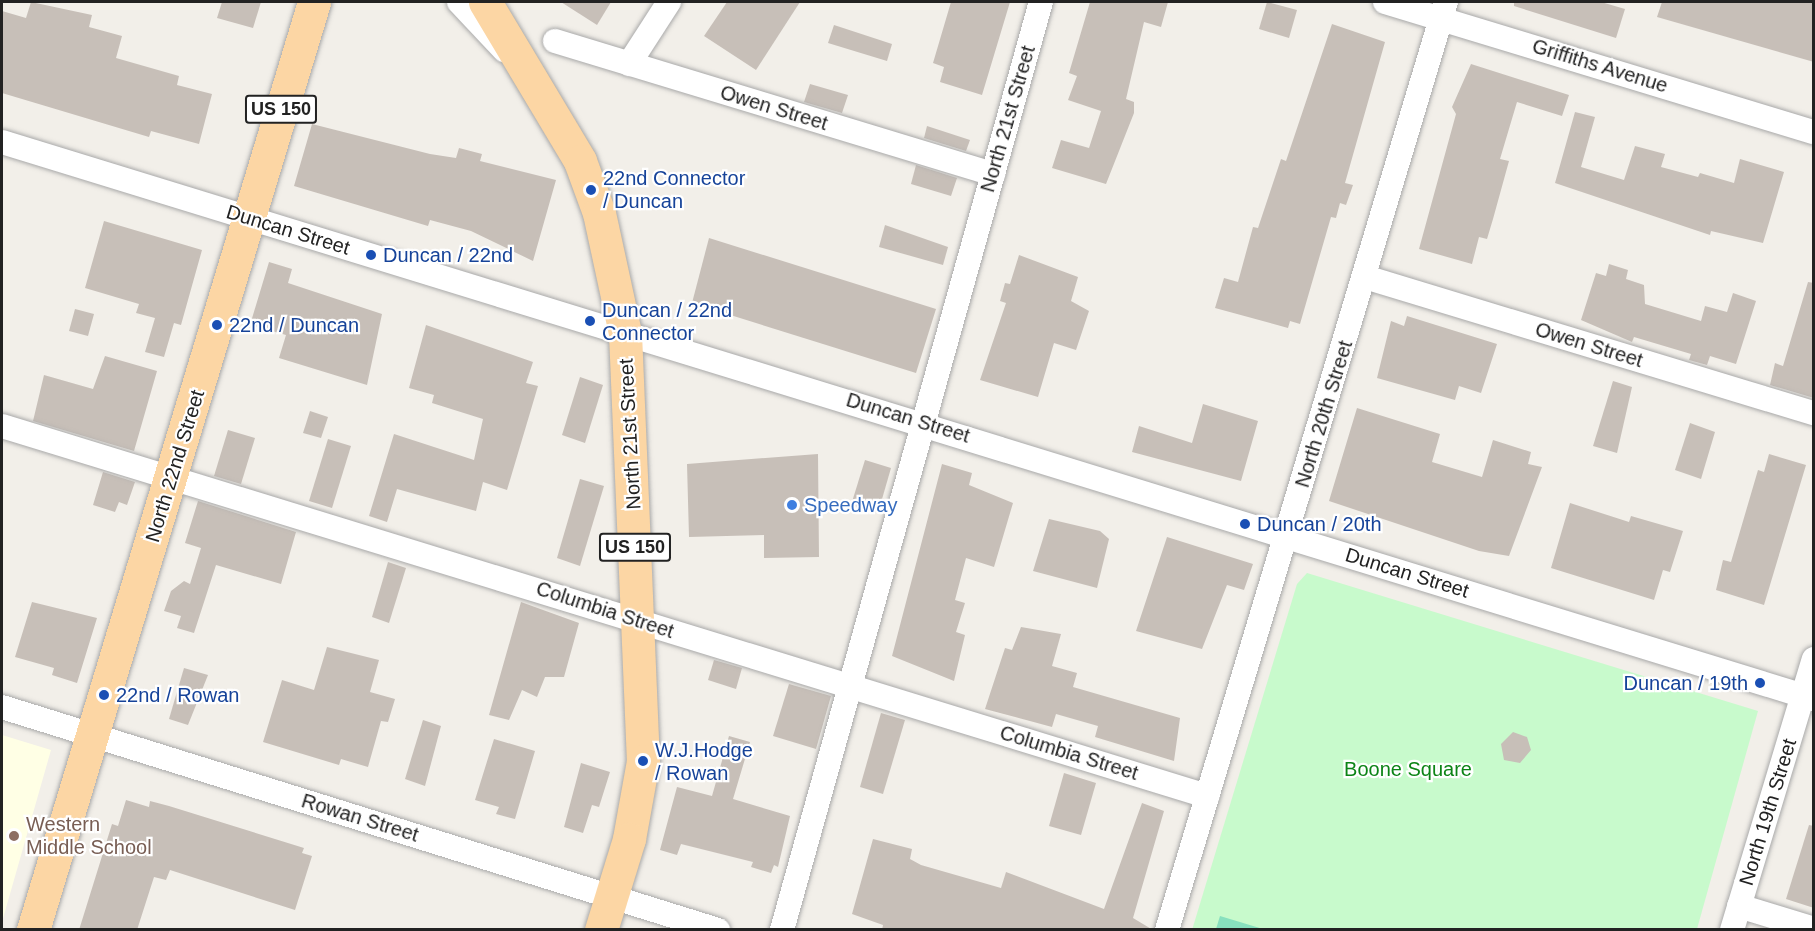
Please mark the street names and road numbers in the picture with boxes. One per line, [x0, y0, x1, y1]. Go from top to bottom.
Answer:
street label: Griffiths Avenue [1529, 34, 1671, 98]
street label: North 21st Street [976, 43, 1040, 195]
street label: Owen Street [717, 80, 831, 136]
road number: US 150 [244, 94, 318, 124]
street label: Duncan Street [223, 200, 353, 260]
street label: Owen Street [1532, 317, 1646, 373]
street label: North 20th Street [1290, 338, 1358, 490]
street label: North 21st Street [614, 358, 646, 510]
street label: North 22nd Street [140, 387, 210, 545]
street label: Duncan Street [843, 388, 973, 448]
road number: US 150 [598, 532, 672, 562]
street label: Duncan Street [1342, 543, 1472, 603]
street label: Columbia Street [533, 576, 677, 644]
street label: Columbia Street [997, 721, 1141, 785]
street label: North 19th Street [1734, 736, 1802, 888]
street label: Rowan Street [299, 789, 421, 847]

